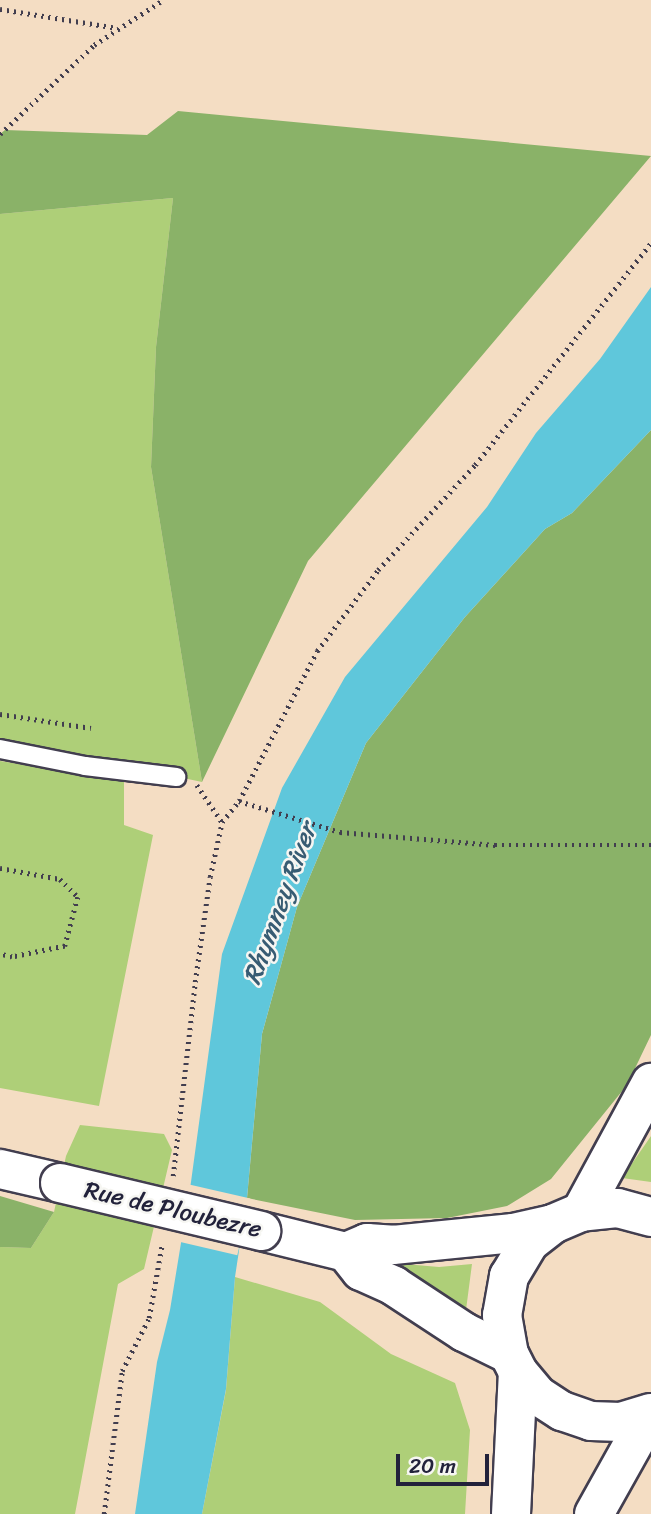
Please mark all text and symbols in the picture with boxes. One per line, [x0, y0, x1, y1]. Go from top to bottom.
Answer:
water label: Rhymney River [236, 819, 324, 989]
street label: Rue de Ploubezre [81, 1176, 265, 1244]
scale bar [399, 1440, 492, 1484]
text: 20 m [409, 1447, 456, 1485]

